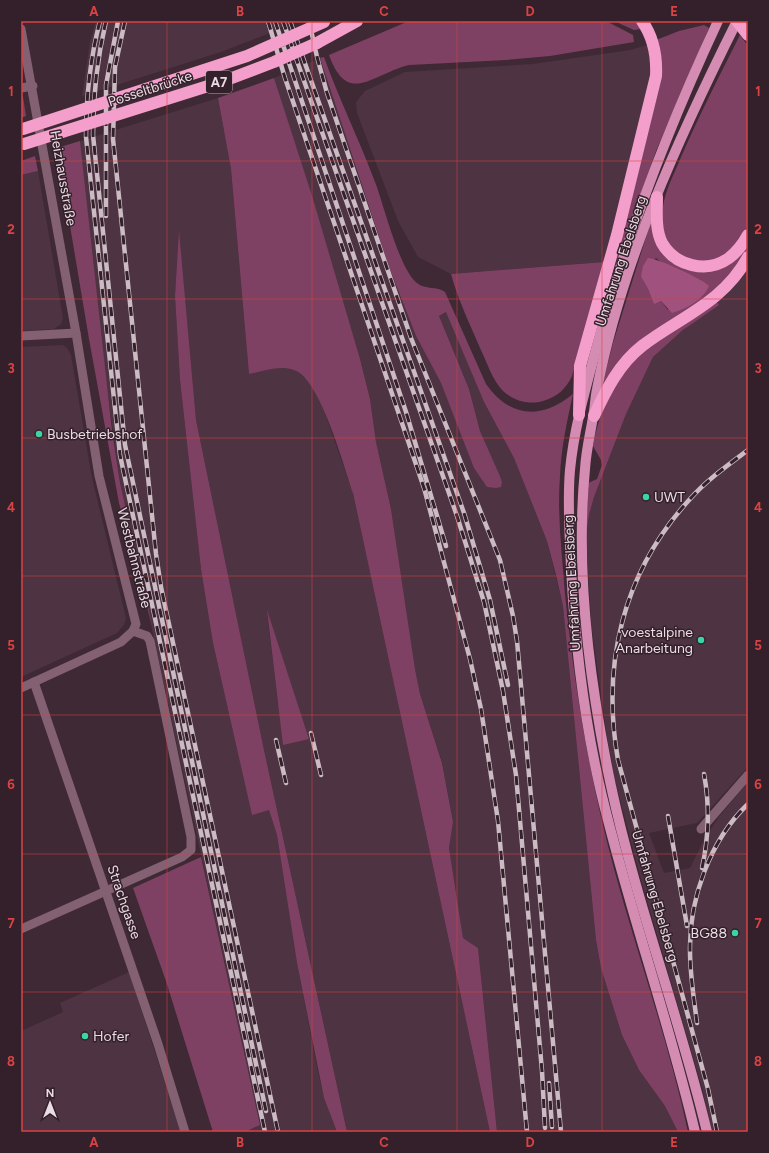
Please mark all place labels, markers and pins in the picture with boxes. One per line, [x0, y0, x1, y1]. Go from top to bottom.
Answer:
place label: Busbetriebshof [47, 426, 143, 443]
marker: Busbetriebshof [34, 429, 44, 439]
place label: UWT [654, 489, 685, 506]
marker: UWT [641, 492, 651, 502]
place label: voestalpine Anarbeitung [616, 624, 693, 657]
marker: voestalpine Anarbeitung [696, 635, 706, 645]
place label: BG88 [691, 925, 727, 942]
marker: BG88 [730, 928, 740, 938]
place label: Hofer [93, 1028, 129, 1045]
marker: Hofer [80, 1031, 90, 1041]

